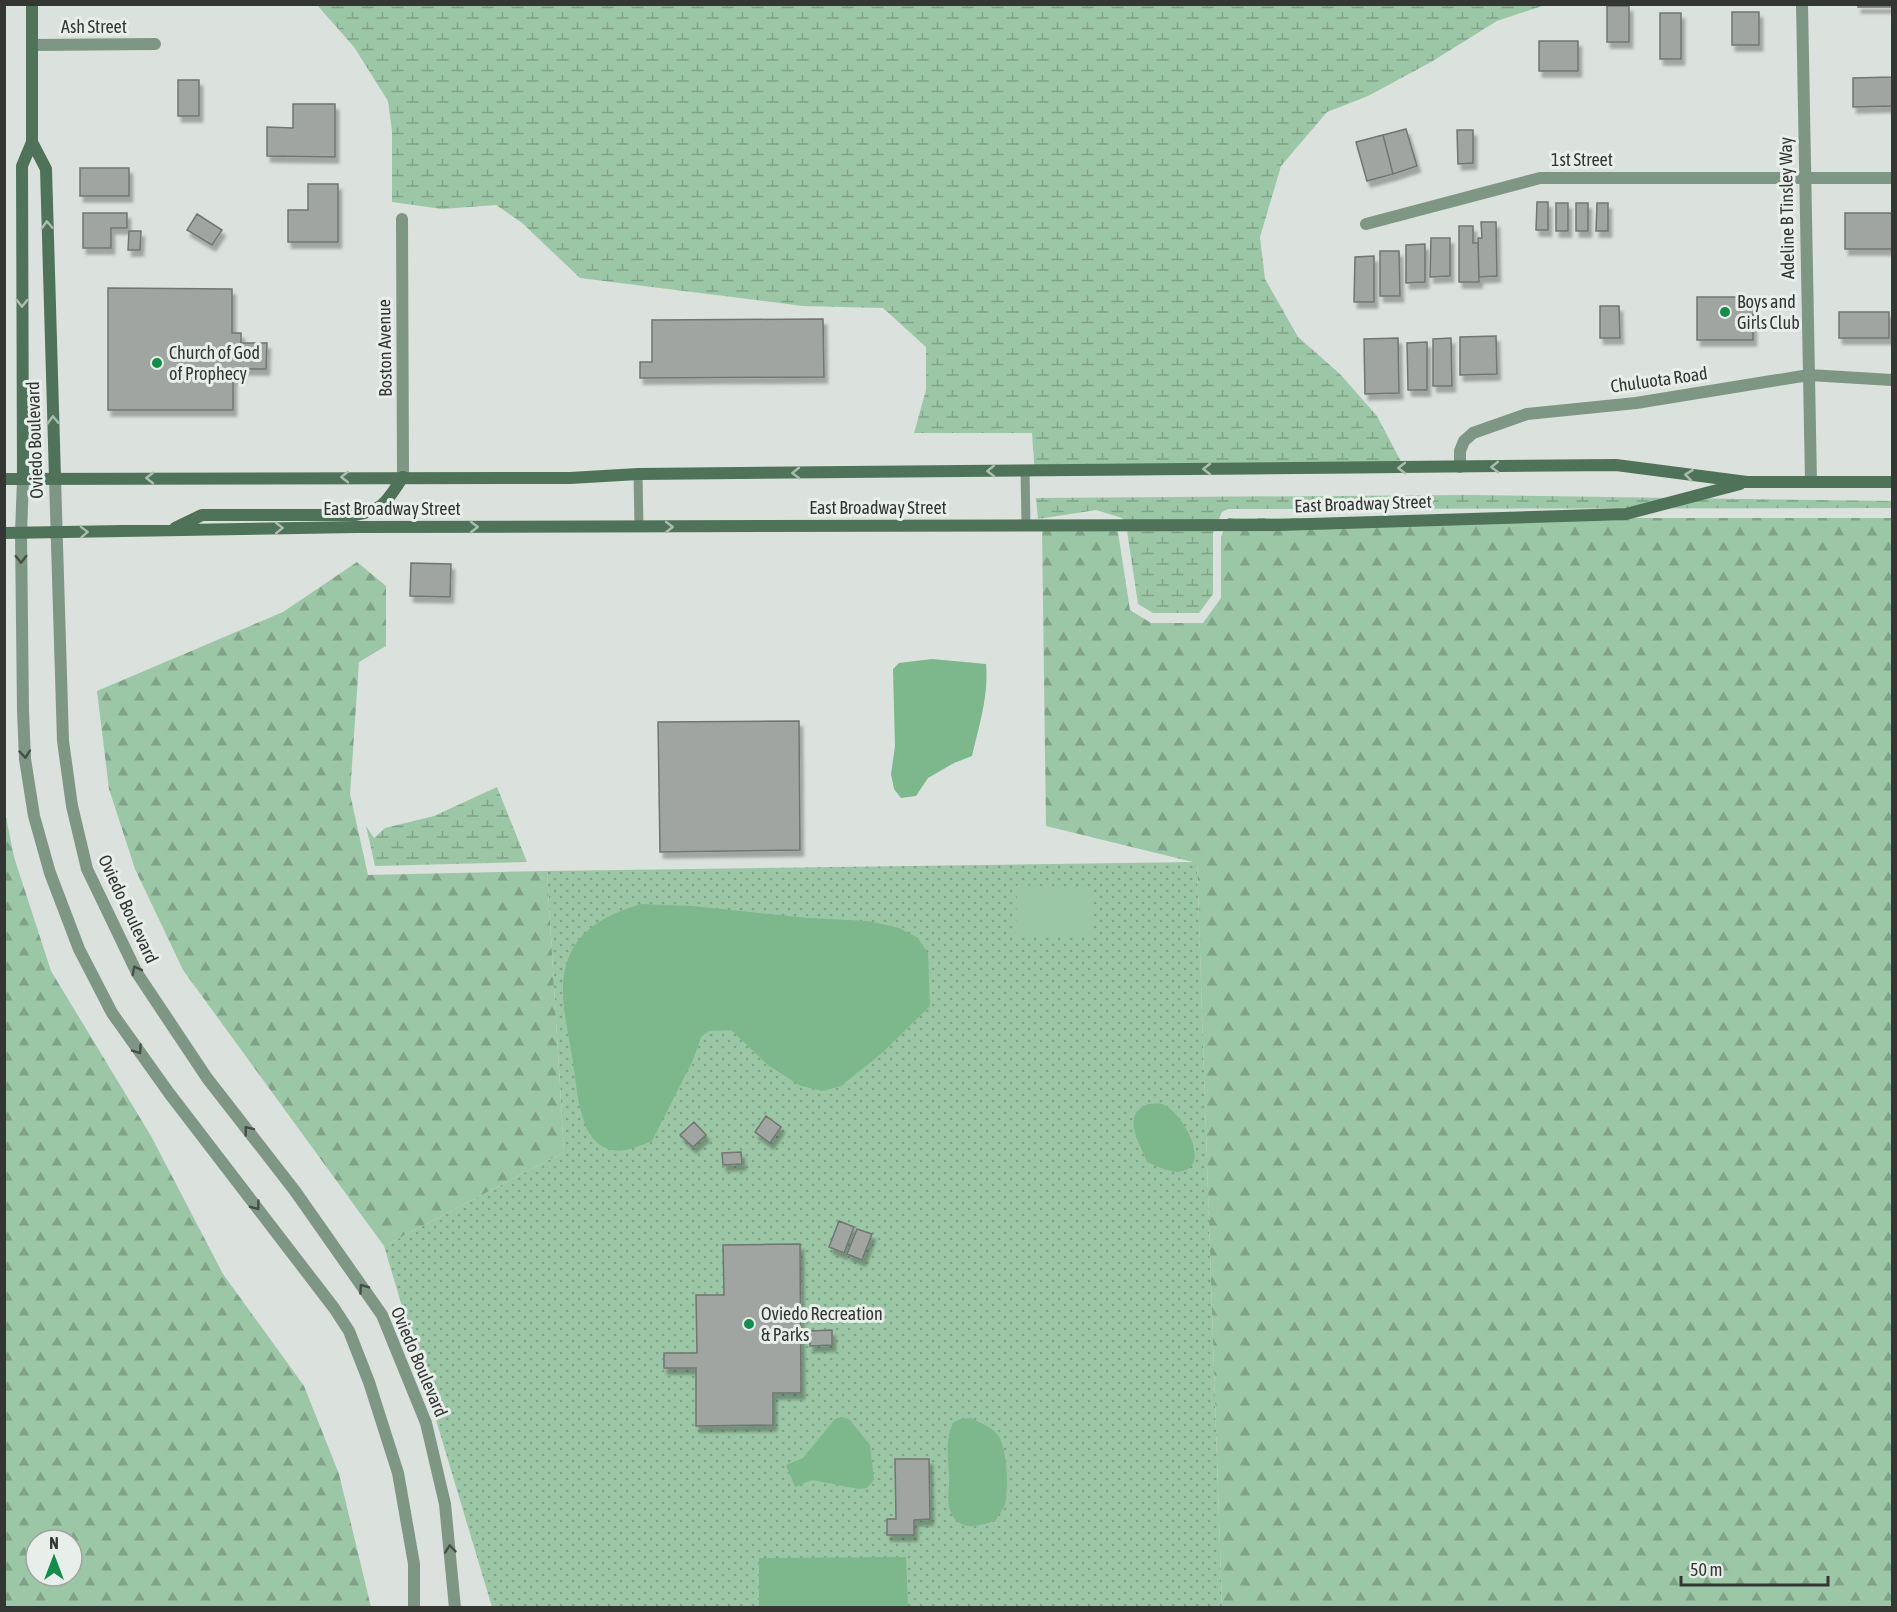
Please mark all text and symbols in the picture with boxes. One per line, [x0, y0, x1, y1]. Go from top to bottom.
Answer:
street label: Ash Street [61, 16, 127, 37]
street label: Adeline B Tinsley Way [1775, 137, 1798, 279]
street label: 1st Street [1551, 149, 1613, 170]
one-way arrow [41, 220, 54, 229]
place label: Boys and Girls Club [1737, 291, 1800, 333]
one-way arrow [16, 299, 28, 308]
street label: Boston Avenue [373, 299, 396, 397]
marker: Boys and Girls Club [1718, 305, 1732, 319]
place label: Church of God of Prophecy [169, 342, 260, 384]
marker: Church of God of Prophecy [150, 356, 164, 370]
street label: Chuluota Road [1609, 362, 1709, 397]
street label: Oviedo Boulevard [22, 381, 47, 499]
one-way arrow [46, 415, 59, 424]
one-way arrow [1490, 461, 1499, 473]
one-way arrow [1397, 462, 1406, 474]
one-way arrow [1202, 463, 1211, 475]
one-way arrow [986, 465, 995, 477]
one-way arrow [791, 467, 800, 479]
one-way arrow [1685, 469, 1694, 481]
one-way arrow [340, 471, 349, 483]
one-way arrow [145, 472, 154, 484]
street label: East Broadway Street [1294, 491, 1432, 516]
street label: East Broadway Street [809, 497, 947, 518]
street label: East Broadway Street [323, 498, 461, 519]
one-way arrow [469, 521, 478, 533]
one-way arrow [664, 521, 673, 533]
one-way arrow [274, 522, 283, 534]
one-way arrow [79, 526, 88, 538]
one-way arrow [15, 554, 28, 563]
one-way arrow [18, 749, 31, 758]
street label: Oviedo Boulevard [94, 851, 163, 966]
one-way arrow [132, 966, 143, 977]
one-way arrow [131, 1044, 142, 1055]
one-way arrow [244, 1126, 255, 1137]
one-way arrow [249, 1199, 260, 1210]
one-way arrow [359, 1283, 370, 1294]
place label: Oviedo Recreation & Parks [761, 1303, 883, 1345]
street label: Oviedo Boulevard [387, 1304, 452, 1420]
marker: Oviedo Recreation & Parks [742, 1317, 756, 1331]
north arrow [24, 1528, 84, 1588]
text: N [49, 1534, 59, 1552]
one-way arrow [444, 1545, 457, 1554]
scale bar [1681, 1549, 1828, 1587]
text: 50 m [1690, 1559, 1722, 1580]

